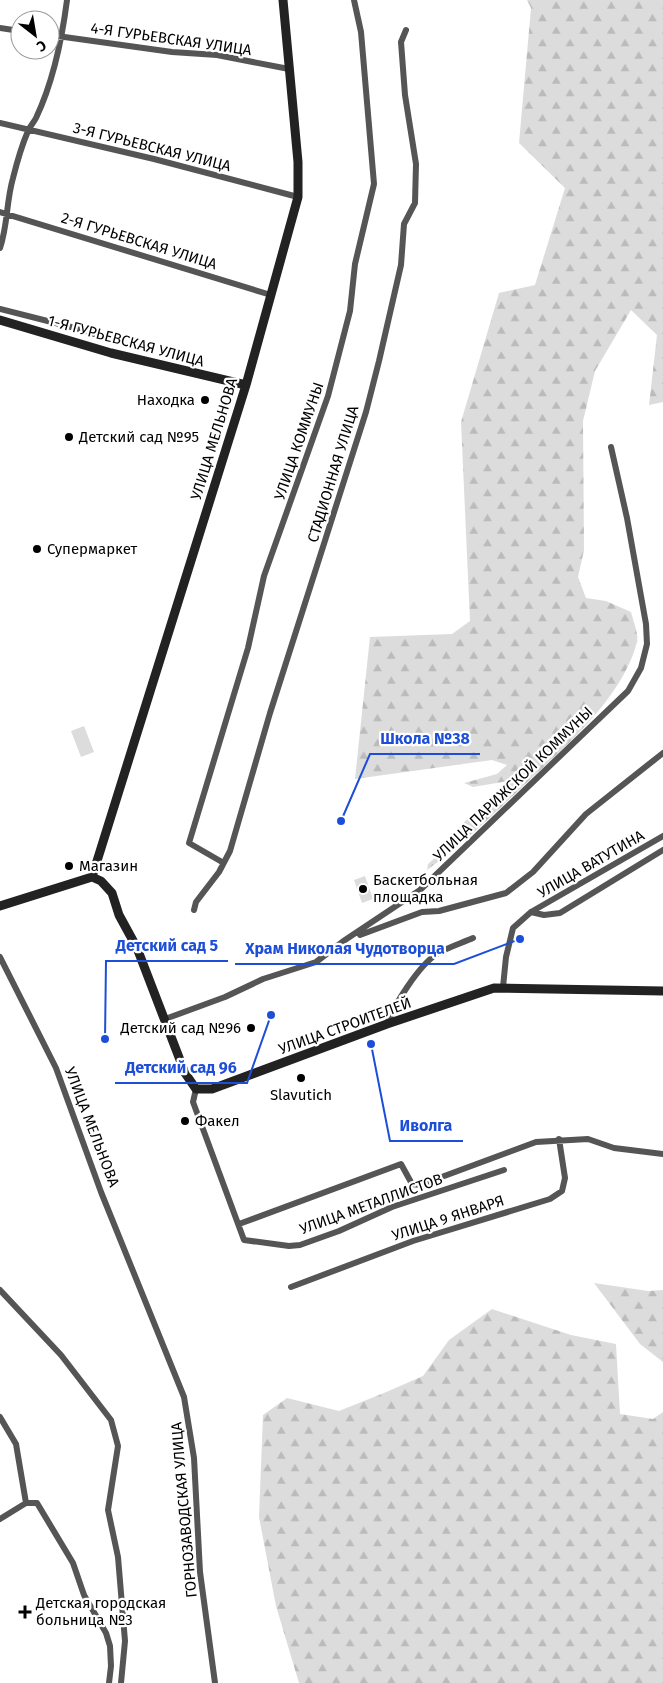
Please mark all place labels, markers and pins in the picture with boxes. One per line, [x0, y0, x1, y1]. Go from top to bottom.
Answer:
place label: Находка [137, 391, 195, 409]
marker: Находка [199, 394, 211, 406]
place label: Детский сад №95 [78, 428, 199, 446]
marker: Детский сад №95 [63, 431, 75, 443]
place label: Супермаркет [47, 540, 138, 558]
marker: Супермаркет [31, 543, 43, 555]
callout: Школа №38 [370, 723, 480, 754]
place label: Магазин [79, 857, 138, 875]
marker: Магазин [63, 860, 75, 872]
place label: Баскетбольная площадка [373, 871, 478, 906]
marker: Баскетбольная площадка [357, 883, 369, 895]
callout: Детский сад 5 [106, 930, 228, 961]
callout: Храм Николая Чудотворца [235, 933, 454, 964]
place label: Детский сад №96 [119, 1019, 241, 1037]
marker: Детский сад №96 [245, 1022, 257, 1034]
callout: Детский сад 96 [115, 1052, 247, 1083]
marker: Slavutich [295, 1072, 307, 1084]
place label: Slavutich [270, 1086, 332, 1104]
callout: Иволга [390, 1110, 463, 1141]
place label: Факел [195, 1112, 240, 1130]
marker: Факел [179, 1115, 191, 1127]
place label: Детская городская больница №3 [35, 1594, 166, 1629]
marker: Детская городская больница №3 [18, 1605, 32, 1619]

